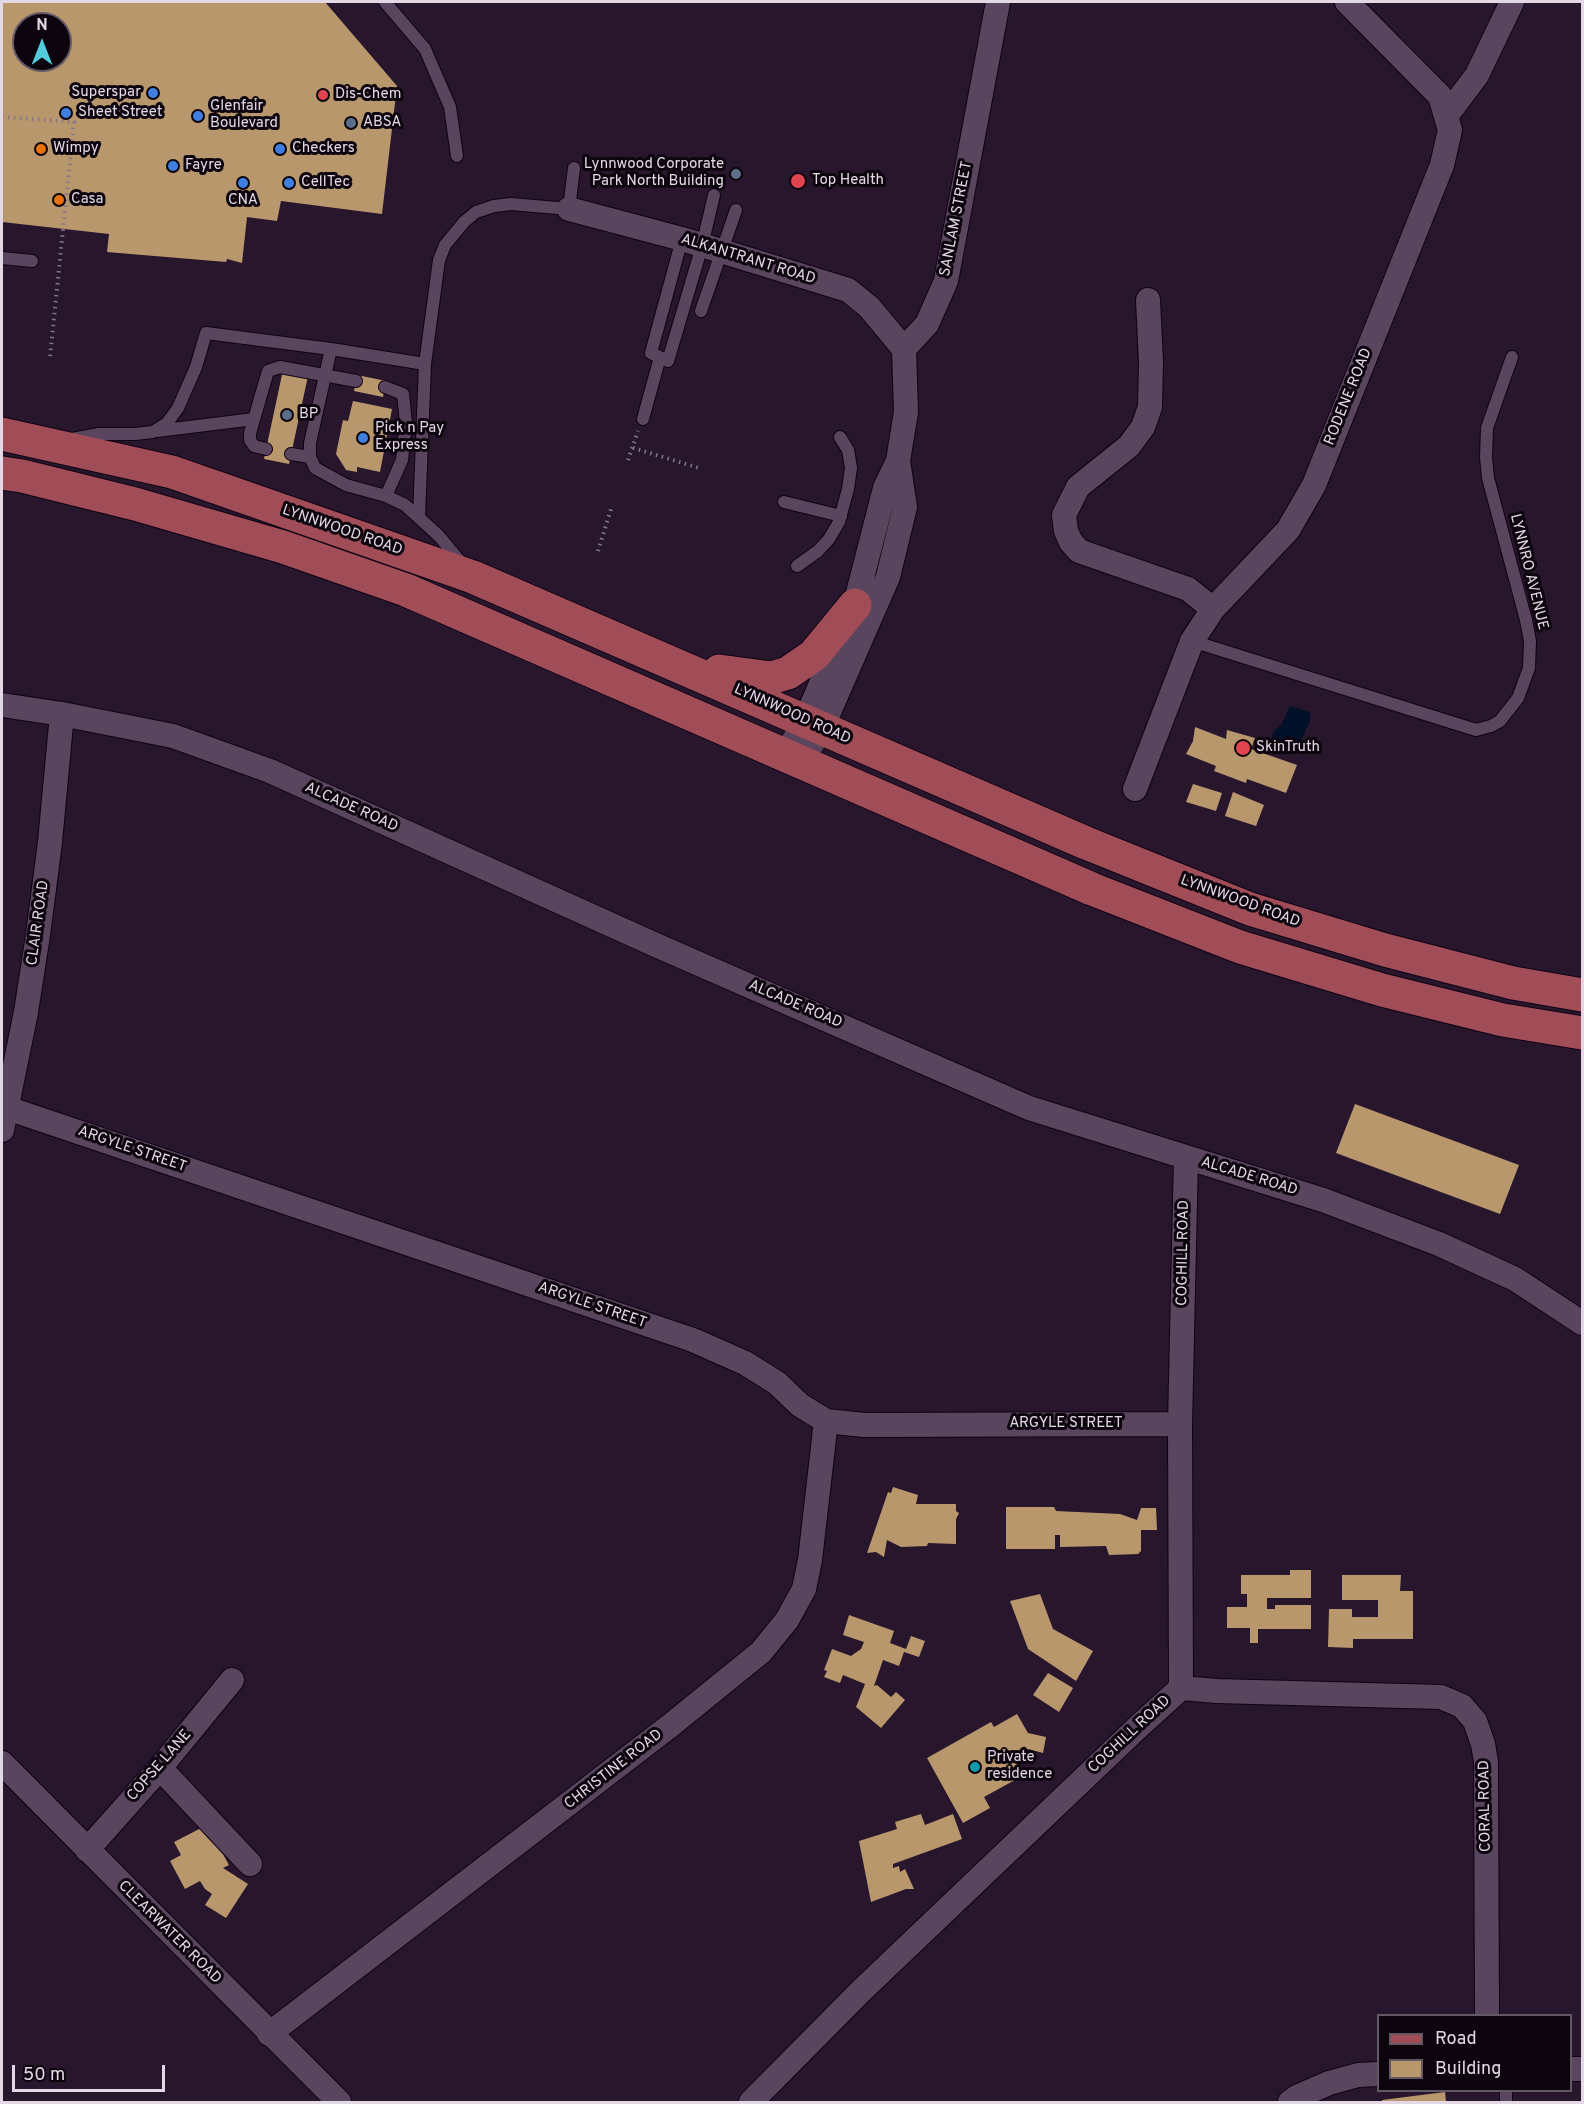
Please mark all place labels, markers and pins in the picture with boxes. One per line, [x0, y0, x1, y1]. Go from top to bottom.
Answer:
place label: Superspar [71, 84, 141, 102]
marker: Superspar [146, 86, 160, 100]
place label: Dis-Chem [335, 86, 401, 104]
marker: Dis-Chem [316, 88, 330, 102]
place label: Glenfair Boulevard [210, 98, 278, 133]
place label: Sheet Street [78, 104, 162, 122]
marker: Sheet Street [59, 106, 73, 120]
marker: Glenfair Boulevard [191, 109, 205, 123]
place label: ABSA [363, 114, 401, 132]
marker: ABSA [344, 116, 358, 130]
place label: Wimpy [53, 140, 99, 158]
place label: Checkers [292, 140, 355, 158]
marker: Wimpy [34, 142, 48, 156]
marker: Checkers [273, 142, 287, 156]
place label: Lynnwood Corporate Park North Building [584, 156, 724, 191]
place label: Fayre [185, 157, 222, 175]
marker: Fayre [166, 159, 180, 173]
marker: Lynnwood Corporate Park North Building [729, 167, 743, 181]
marker: Top Health [789, 172, 807, 190]
place label: Top Health [812, 172, 884, 190]
place label: CellTec [301, 174, 350, 192]
marker: CNA [236, 176, 250, 190]
marker: CellTec [282, 176, 296, 190]
place label: Casa [71, 191, 103, 209]
place label: CNA [228, 192, 258, 210]
marker: Casa [52, 193, 66, 207]
place label: BP [299, 406, 318, 424]
marker: BP [280, 408, 294, 422]
place label: Pick n Pay Express [375, 420, 444, 455]
marker: Pick n Pay Express [356, 431, 370, 445]
marker: SkinTruth [1234, 739, 1252, 757]
place label: SkinTruth [1256, 739, 1320, 757]
place label: Private residence [987, 1749, 1052, 1784]
marker: Private residence [968, 1760, 982, 1774]

